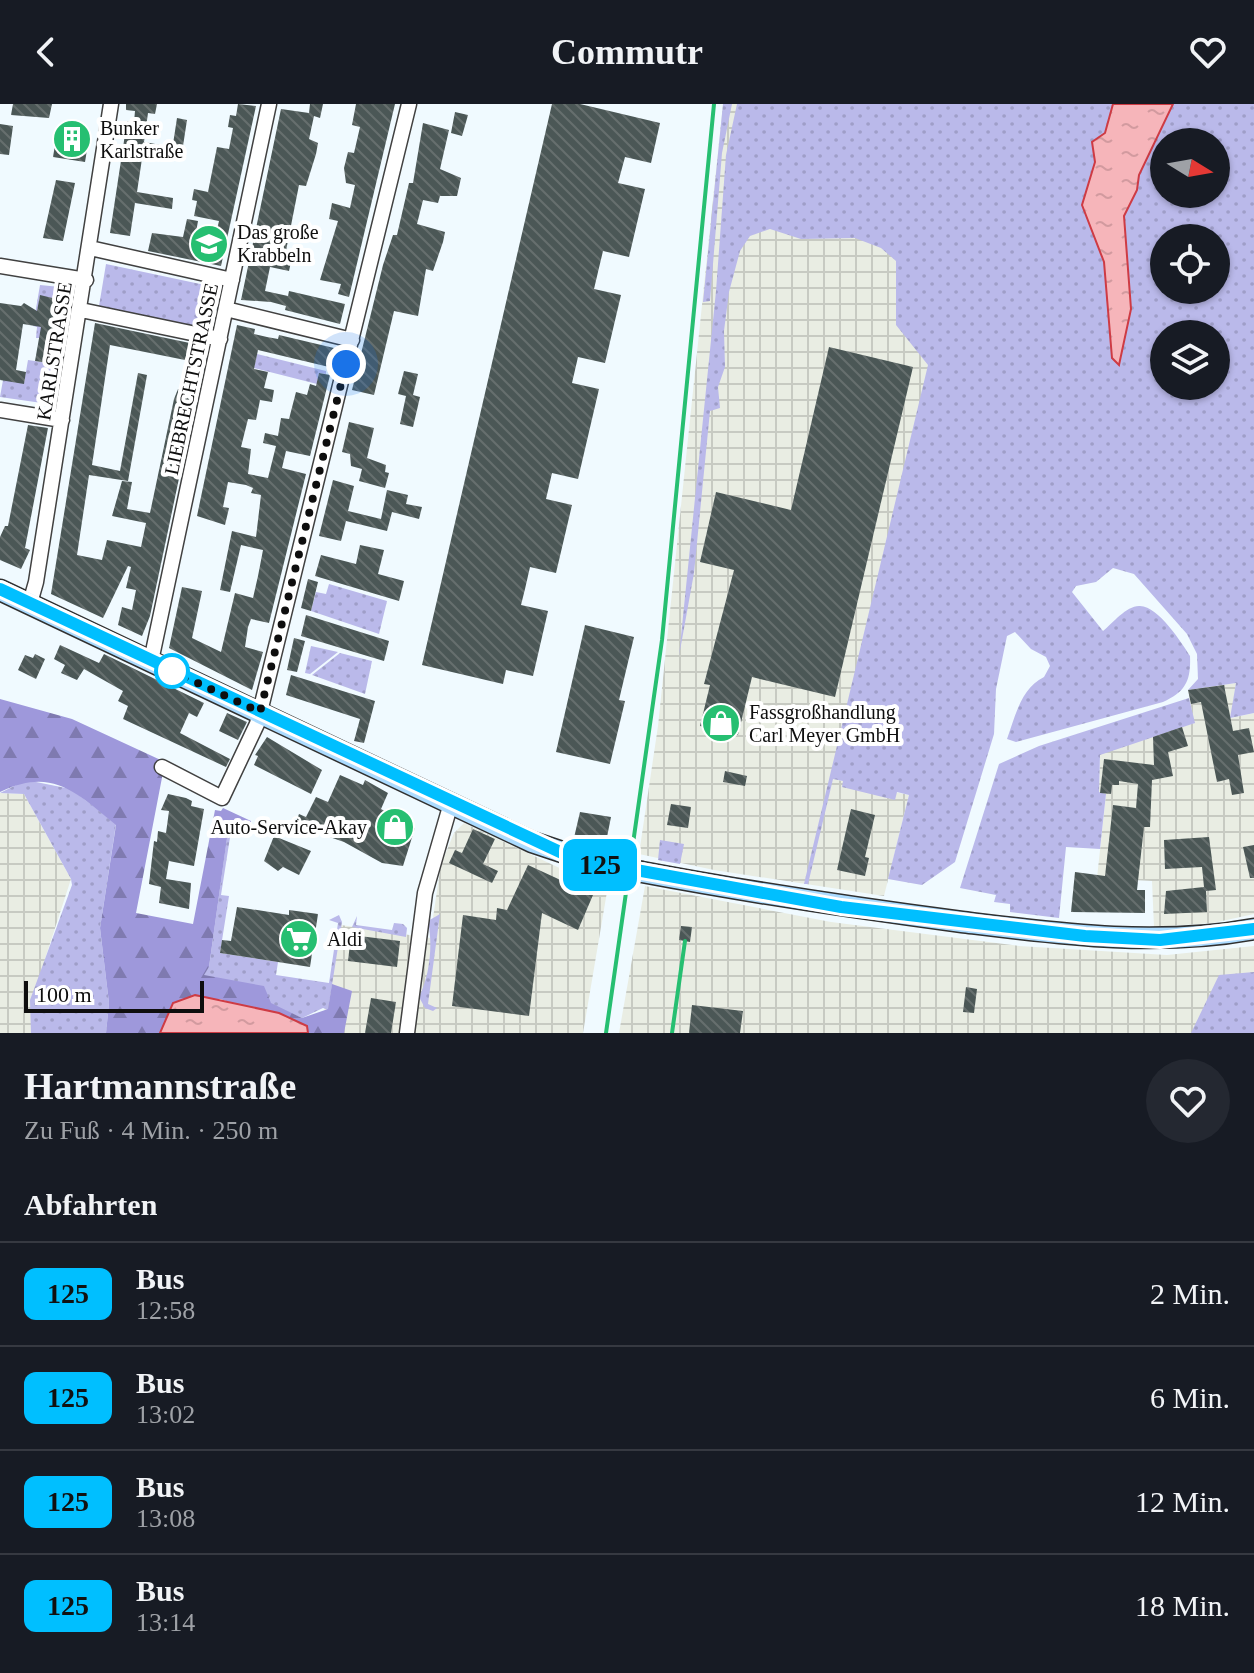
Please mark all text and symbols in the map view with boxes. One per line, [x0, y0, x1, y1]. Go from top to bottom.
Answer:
icon: back [24, 30, 68, 74]
icon: heart [1186, 30, 1230, 74]
text: Commutr [551, 32, 703, 72]
place label: Bunker Karlstraße [100, 117, 183, 162]
building icon: Bunker Karlstraße [51, 118, 93, 160]
north arrow [1150, 128, 1230, 208]
map controls [1150, 128, 1230, 400]
place label: Das große Krabbeln [237, 221, 319, 266]
school or university icon: Das große Krabbeln [188, 223, 230, 265]
button: locate [1150, 224, 1230, 304]
street label: KARLSTRASSE [32, 280, 76, 422]
street label: LIEBRECHTSTRASSE [160, 281, 222, 477]
button: layers [1150, 320, 1230, 400]
your location [326, 344, 366, 384]
unlabelled marker [155, 654, 189, 688]
place label: Fassgroßhandlung Carl Meyer GmbH [749, 701, 900, 747]
shop icon: Fassgroßhandlung Carl Meyer GmbH [700, 702, 742, 744]
shop icon: Auto-Service-Akay [374, 806, 416, 848]
place label: Auto-Service-Akay [210, 816, 367, 839]
line badge: 125 [554, 839, 646, 891]
text: 125 [579, 849, 621, 880]
supermarket icon: Aldi [278, 918, 320, 960]
place label: Aldi [327, 928, 363, 950]
scale bar [24, 977, 204, 1013]
text: 100 m [36, 982, 92, 1007]
button: heart [1146, 1059, 1230, 1143]
text: Hartmannstraße [24, 1065, 296, 1107]
text: Zu Fuß · 4 Min. · 250 m [24, 1116, 278, 1145]
text: Abfahrten [24, 1188, 157, 1221]
text: Bus [136, 1262, 184, 1295]
text: 2 Min. [1150, 1277, 1230, 1310]
text: 125 [47, 1278, 89, 1309]
text: 12:58 [136, 1296, 195, 1325]
text: Bus [136, 1366, 184, 1399]
text: 6 Min. [1150, 1381, 1230, 1414]
text: 125 [47, 1382, 89, 1413]
text: 13:02 [136, 1400, 195, 1429]
text: Bus [136, 1470, 184, 1503]
text: 12 Min. [1135, 1485, 1230, 1518]
text: 125 [47, 1486, 89, 1517]
text: 13:08 [136, 1504, 195, 1533]
text: Bus [136, 1574, 184, 1607]
text: 18 Min. [1135, 1589, 1230, 1622]
text: 125 [47, 1590, 89, 1621]
text: 13:14 [136, 1608, 195, 1637]

